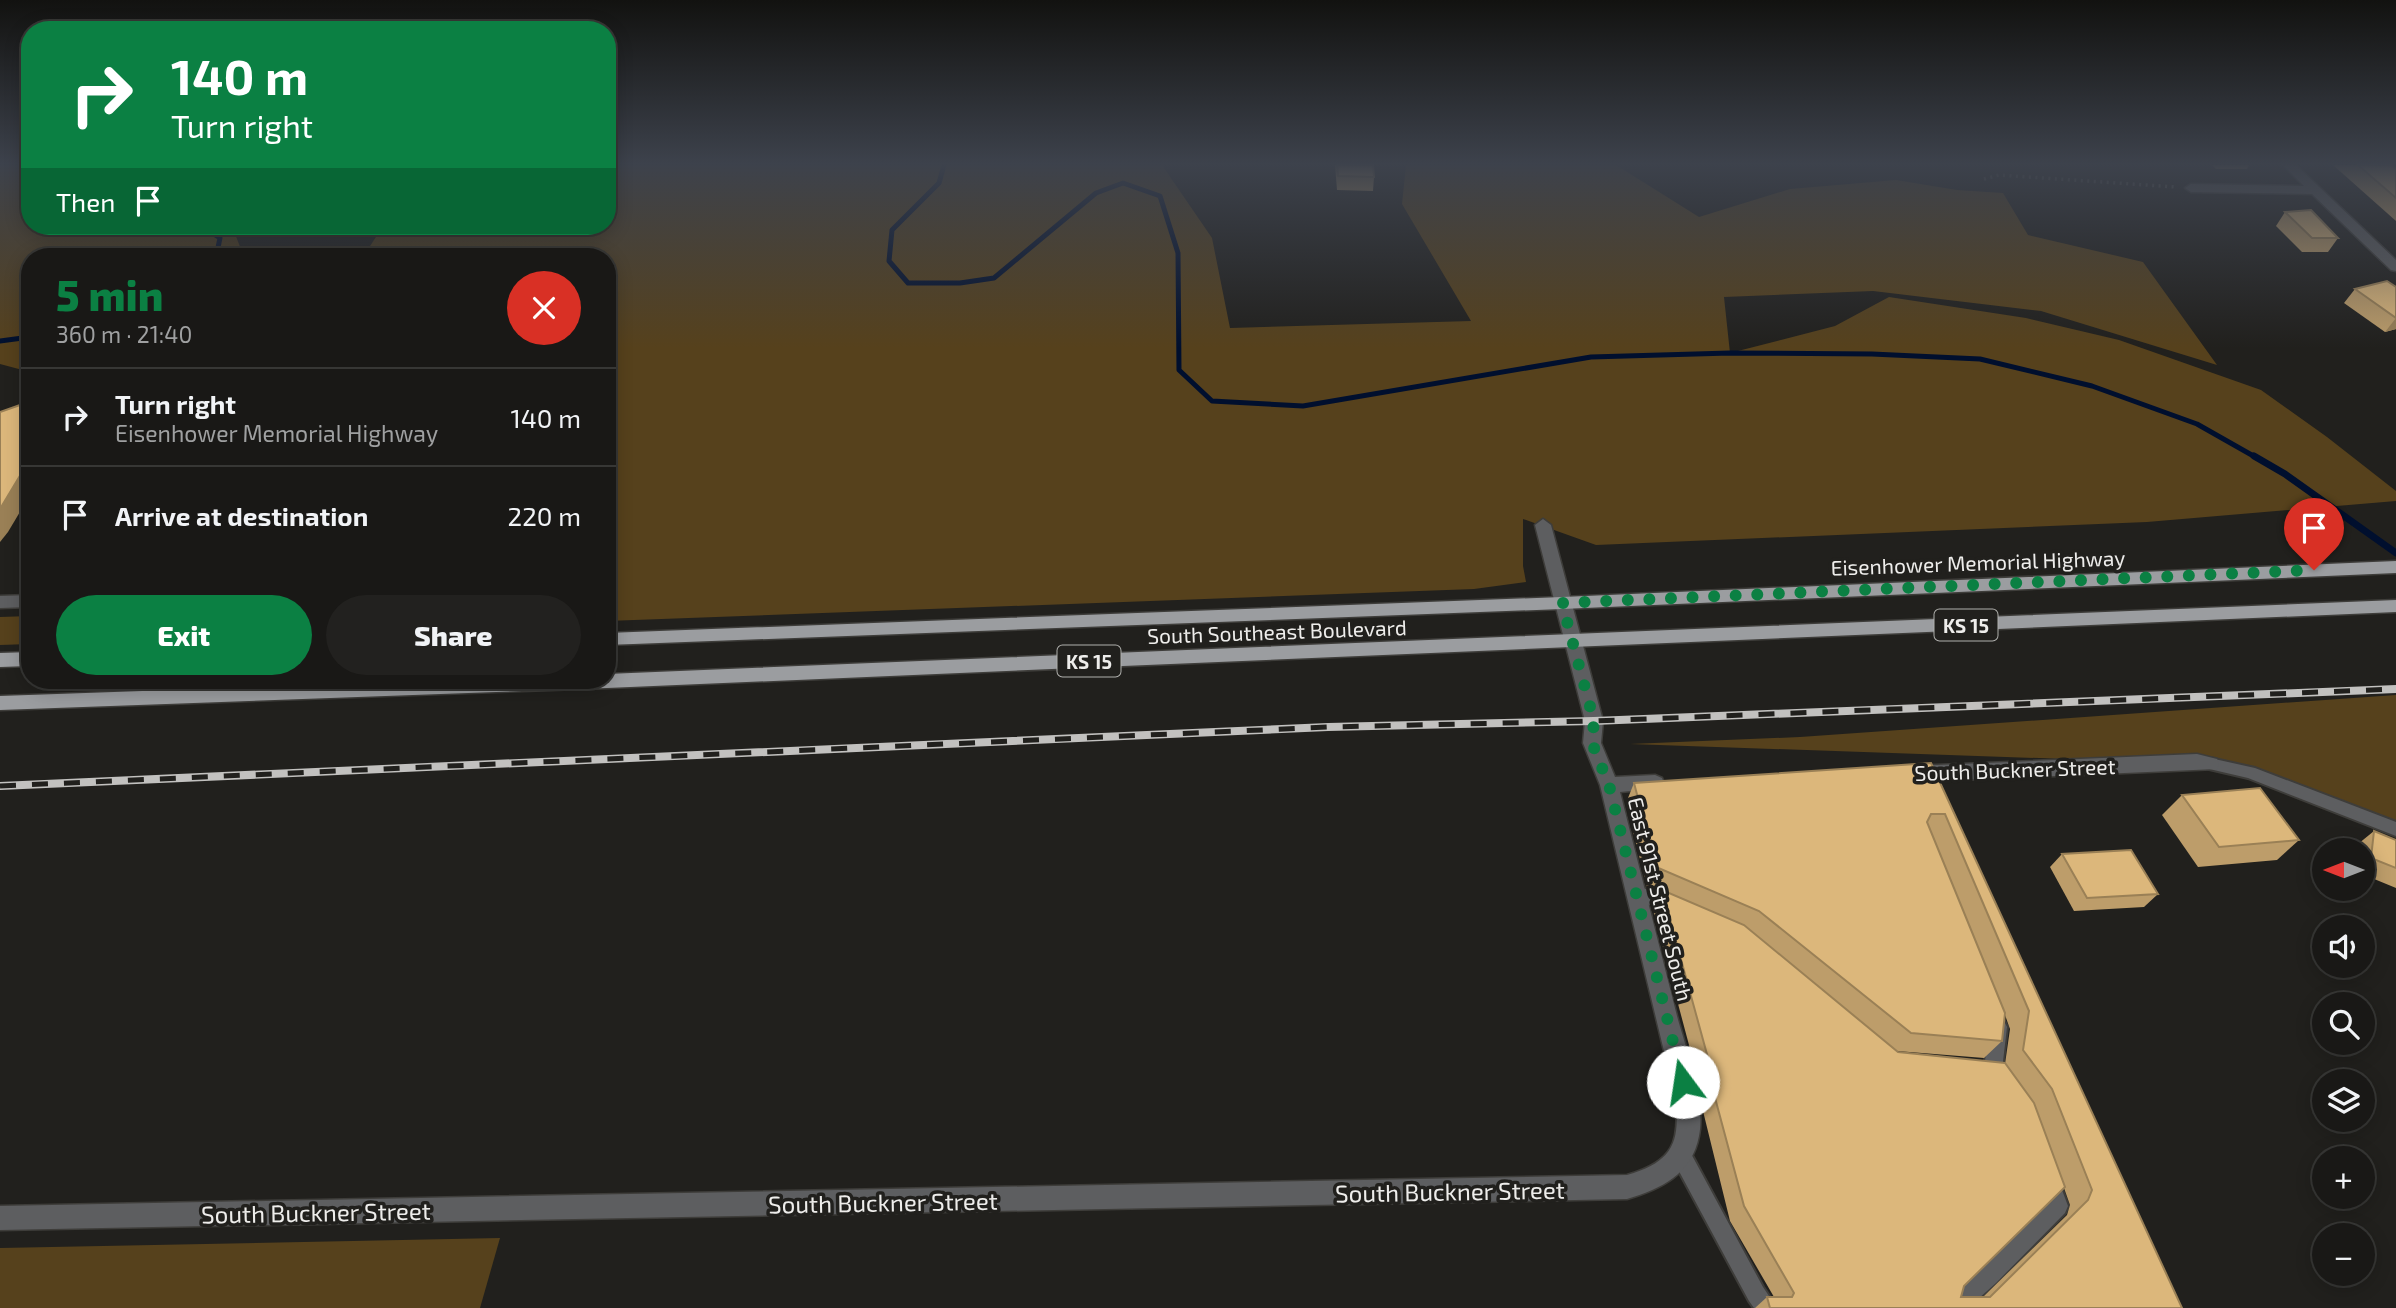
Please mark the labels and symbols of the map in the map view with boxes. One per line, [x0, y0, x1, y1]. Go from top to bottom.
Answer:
pin [2284, 498, 2344, 570]
street label: Eisenhower Memorial Highway [1830, 544, 2126, 580]
road number: KS 15 [1934, 610, 1997, 640]
street label: South Southeast Boulevard [1147, 614, 1407, 648]
road number: KS 15 [1058, 646, 1120, 676]
street label: South Buckner Street [1914, 753, 2116, 785]
street label: East 91st Street South [1624, 794, 1698, 1004]
north arrow [2312, 838, 2375, 901]
position arrow [1646, 1045, 1720, 1119]
street label: South Buckner Street [1335, 1174, 1565, 1208]
street label: South Buckner Street [768, 1185, 998, 1219]
street label: South Buckner Street [201, 1195, 431, 1229]

